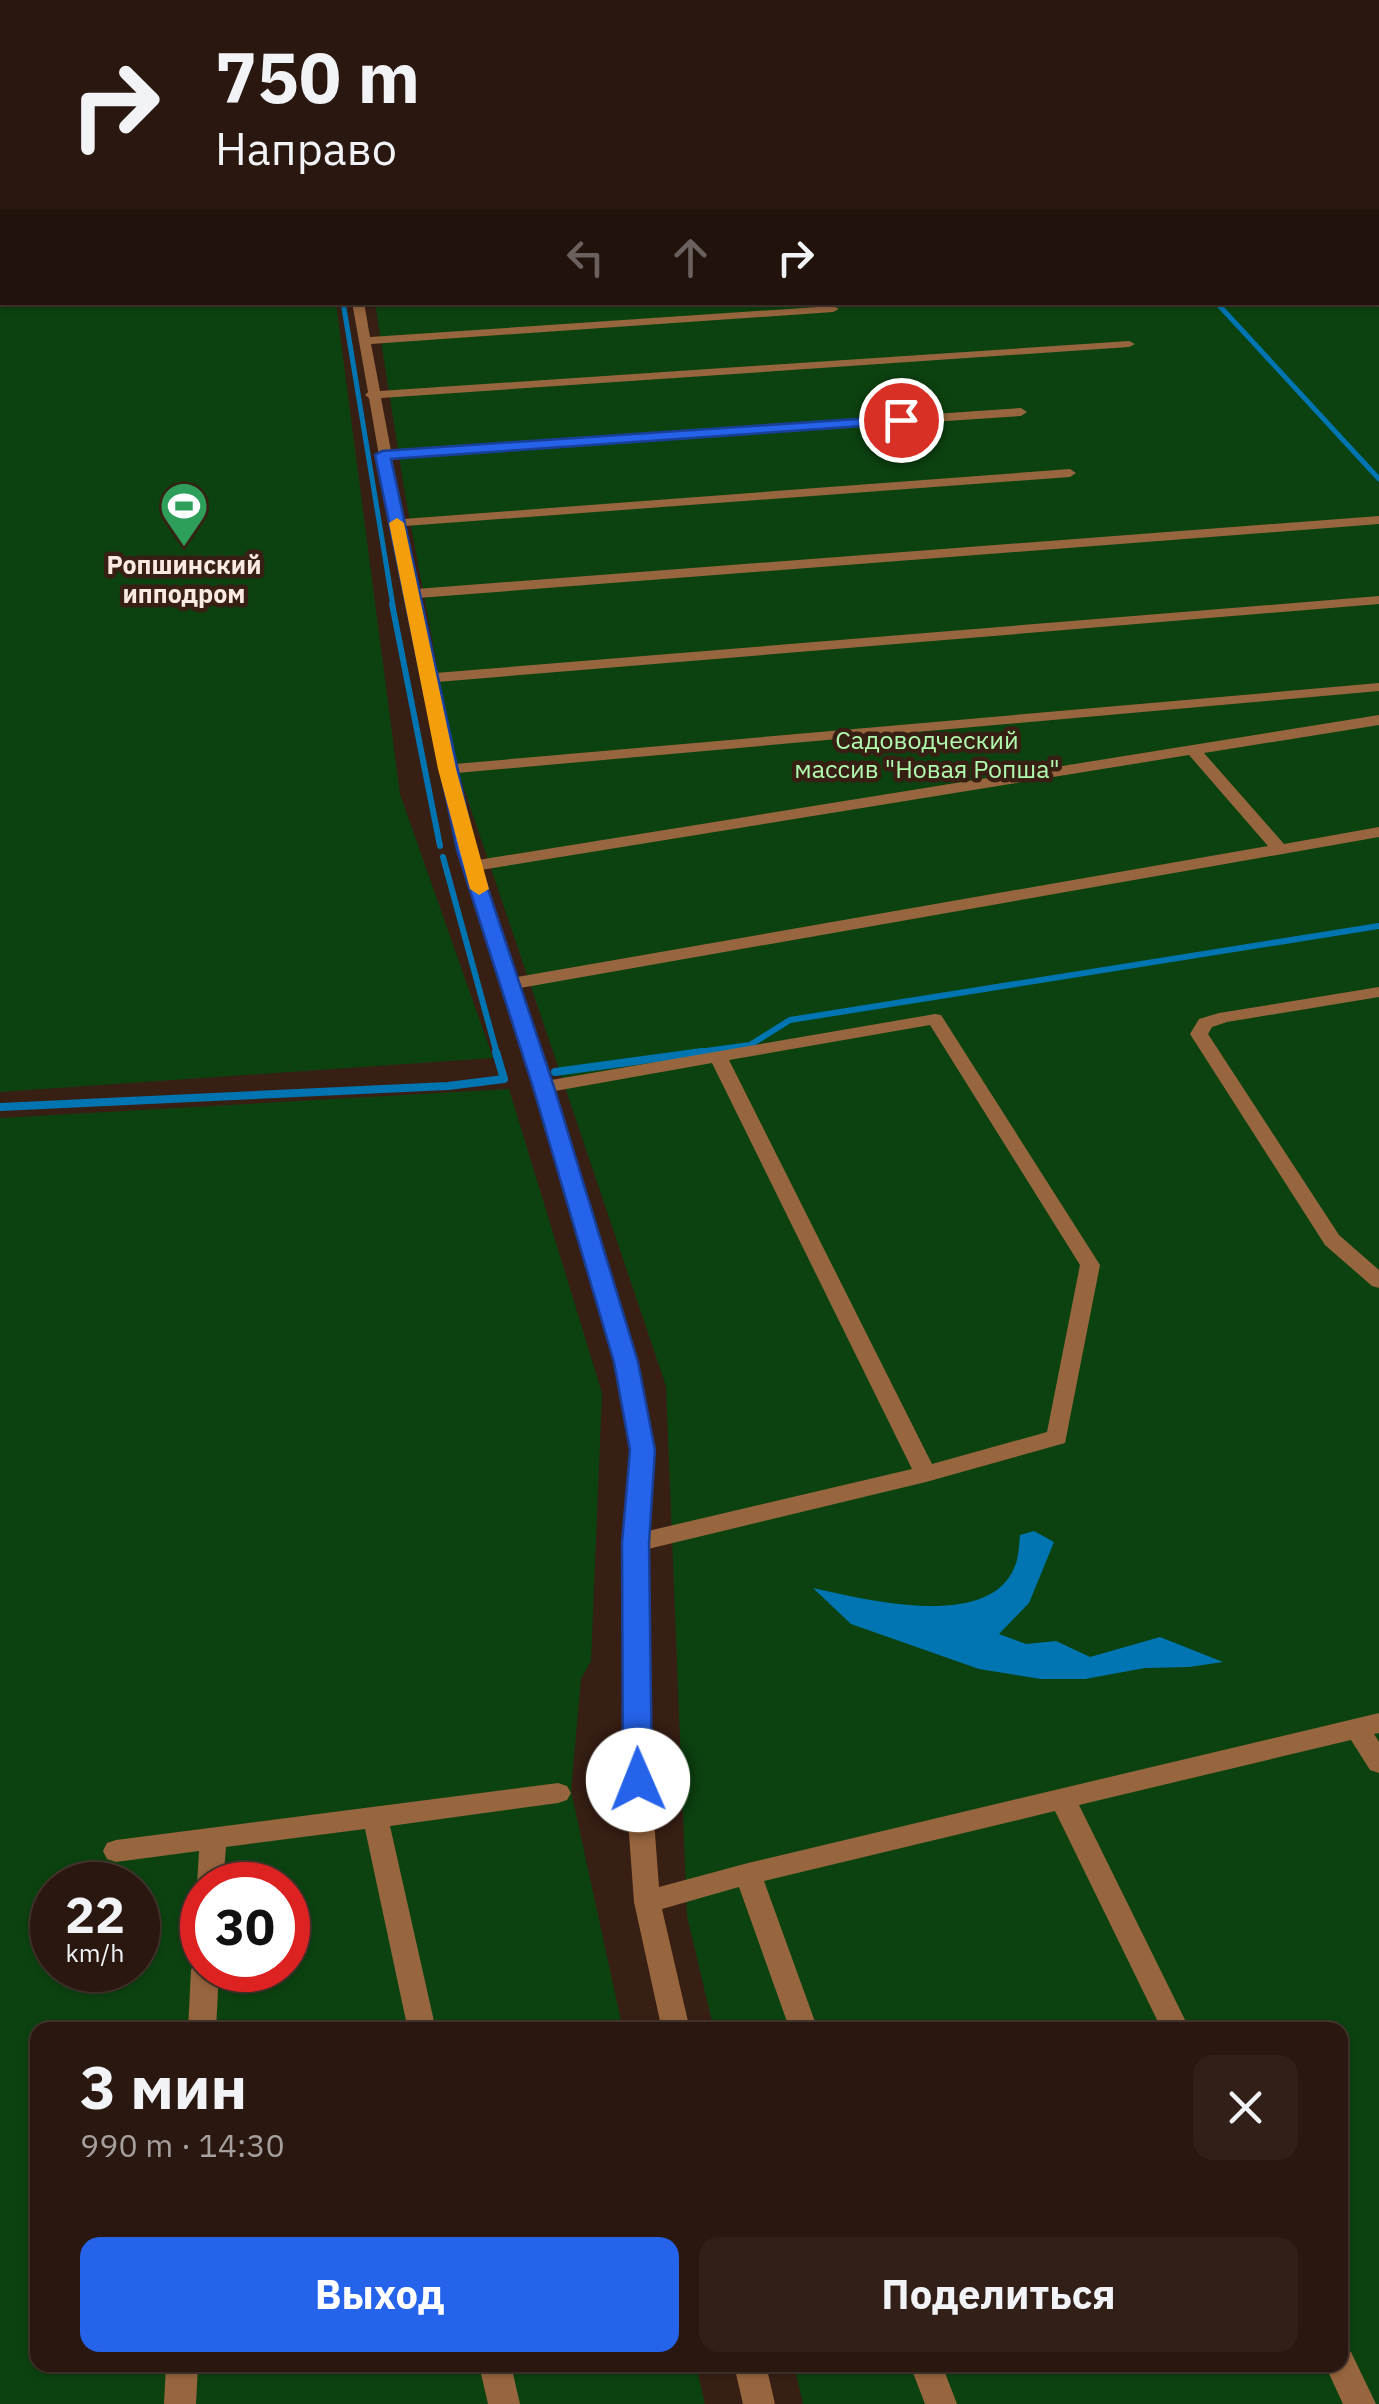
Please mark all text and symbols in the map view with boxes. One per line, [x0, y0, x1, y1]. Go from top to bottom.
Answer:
text: 750 m [215, 31, 420, 122]
icon: right [50, 40, 180, 170]
text: Направо [215, 119, 397, 177]
icon: left [558, 230, 613, 285]
icon: ahead [663, 230, 718, 285]
icon: right [768, 230, 823, 285]
pin [859, 378, 944, 463]
icon: arrive [874, 393, 929, 448]
sports icon: Ропшинский ипподром [158, 480, 210, 548]
place label: Ропшинский ипподром [107, 548, 261, 610]
park label: Садоводческий массив "Новая Ропша" [794, 723, 1060, 785]
position arrow [586, 1728, 690, 1832]
speed limit sign: 30 [180, 1862, 310, 1992]
text: 22 [65, 1882, 125, 1947]
text: km/h [66, 1936, 124, 1969]
text: 3 мин [80, 2047, 247, 2126]
button: close [1193, 2055, 1298, 2160]
text: 990 m · 14:30 [80, 2124, 285, 2166]
button: Выход [80, 2237, 679, 2352]
button: Поделиться [699, 2237, 1298, 2352]

